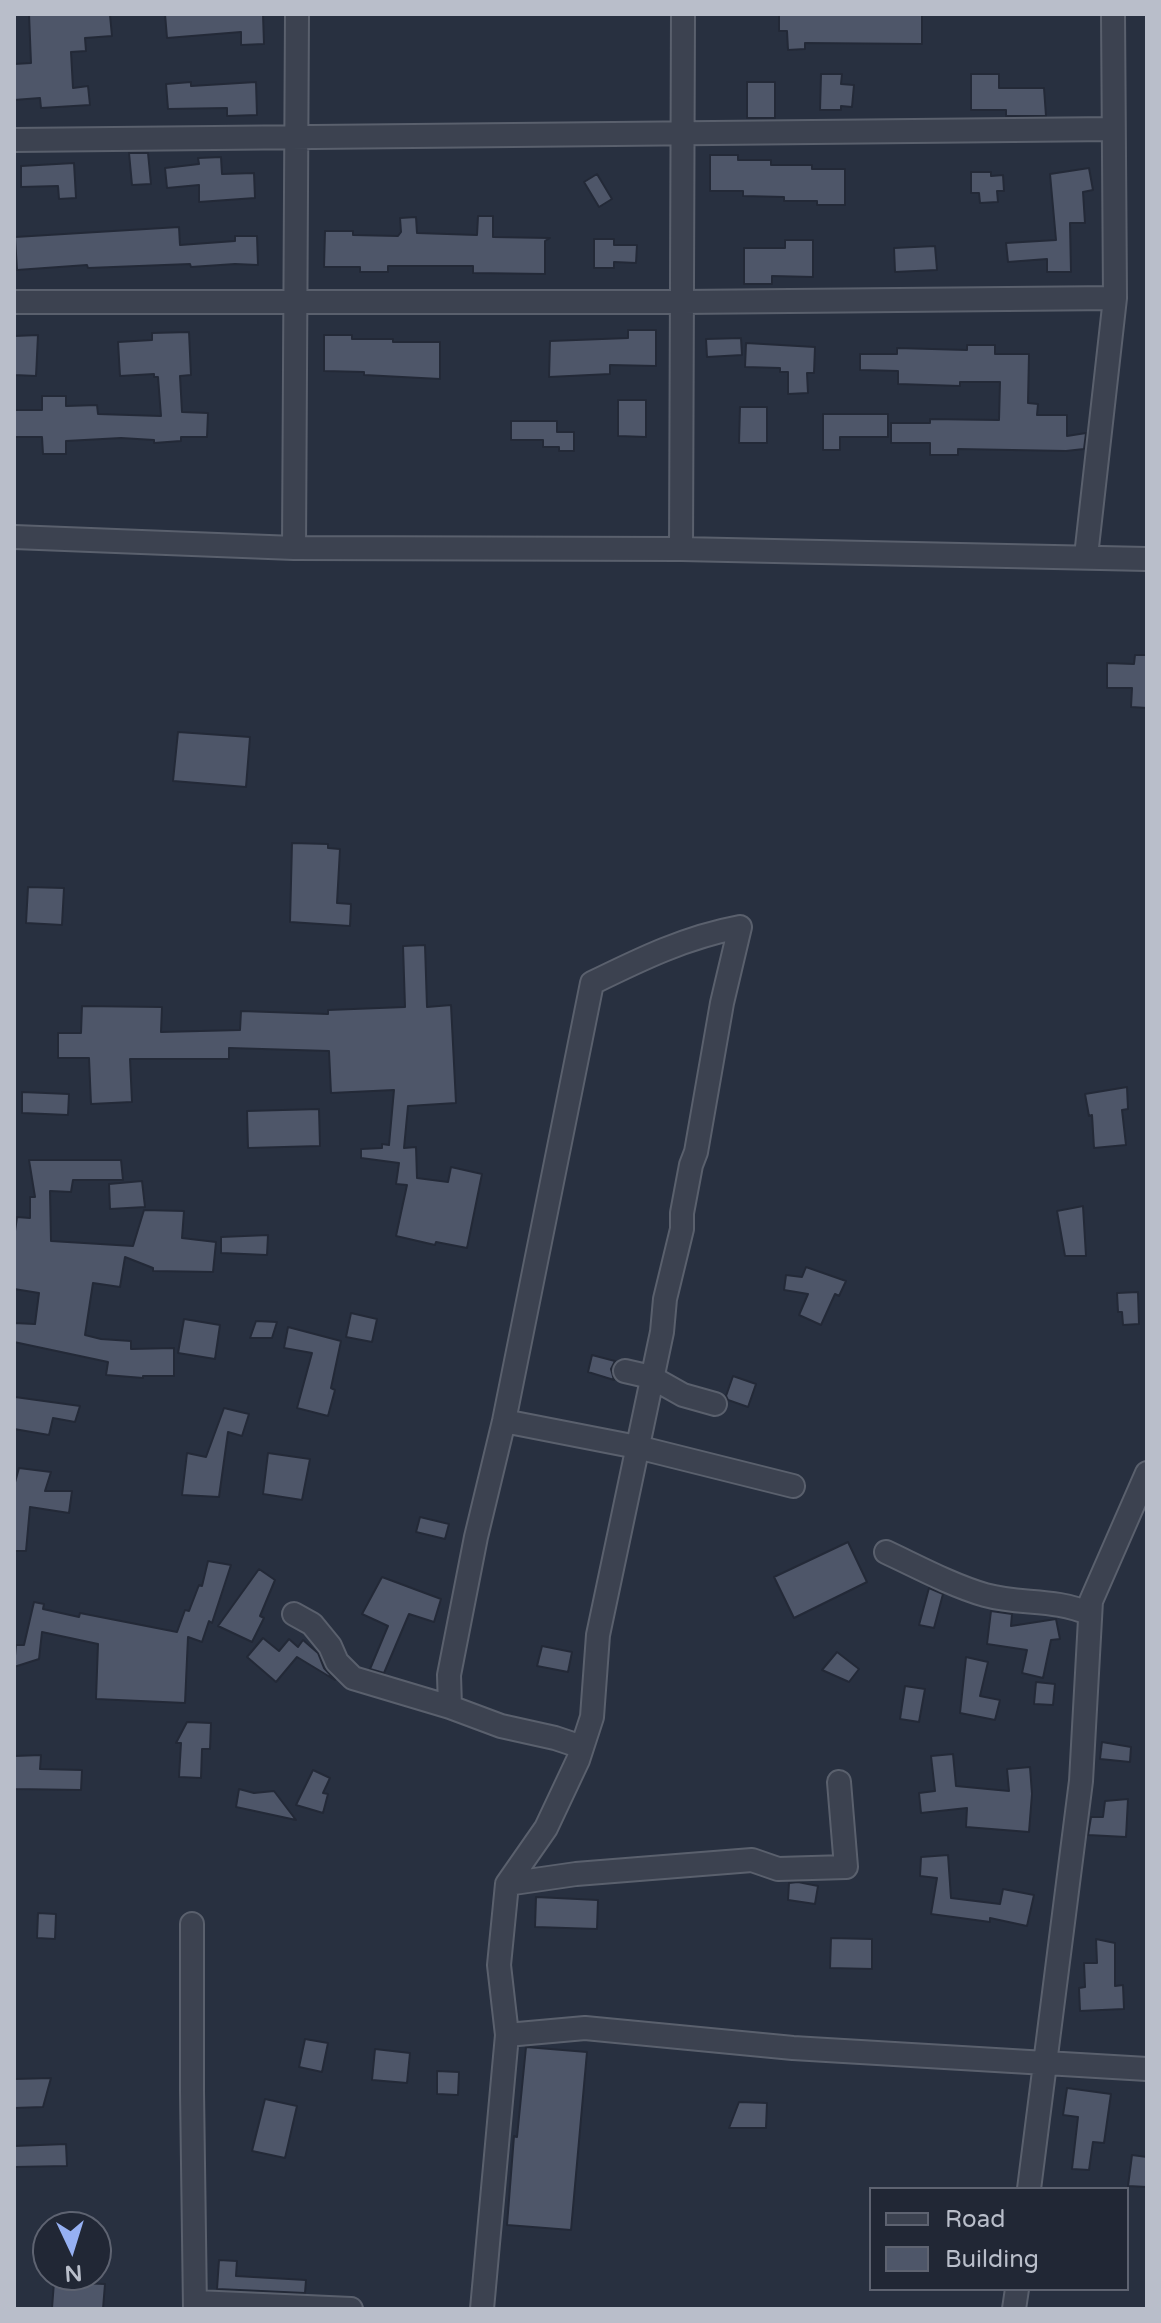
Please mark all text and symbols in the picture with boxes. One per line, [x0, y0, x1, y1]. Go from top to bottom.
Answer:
legend [869, 2187, 1129, 2291]
text: Road [945, 2205, 1005, 2234]
north arrow [32, 2211, 112, 2291]
text: Building [945, 2245, 1039, 2274]
text: N [64, 2259, 83, 2287]

